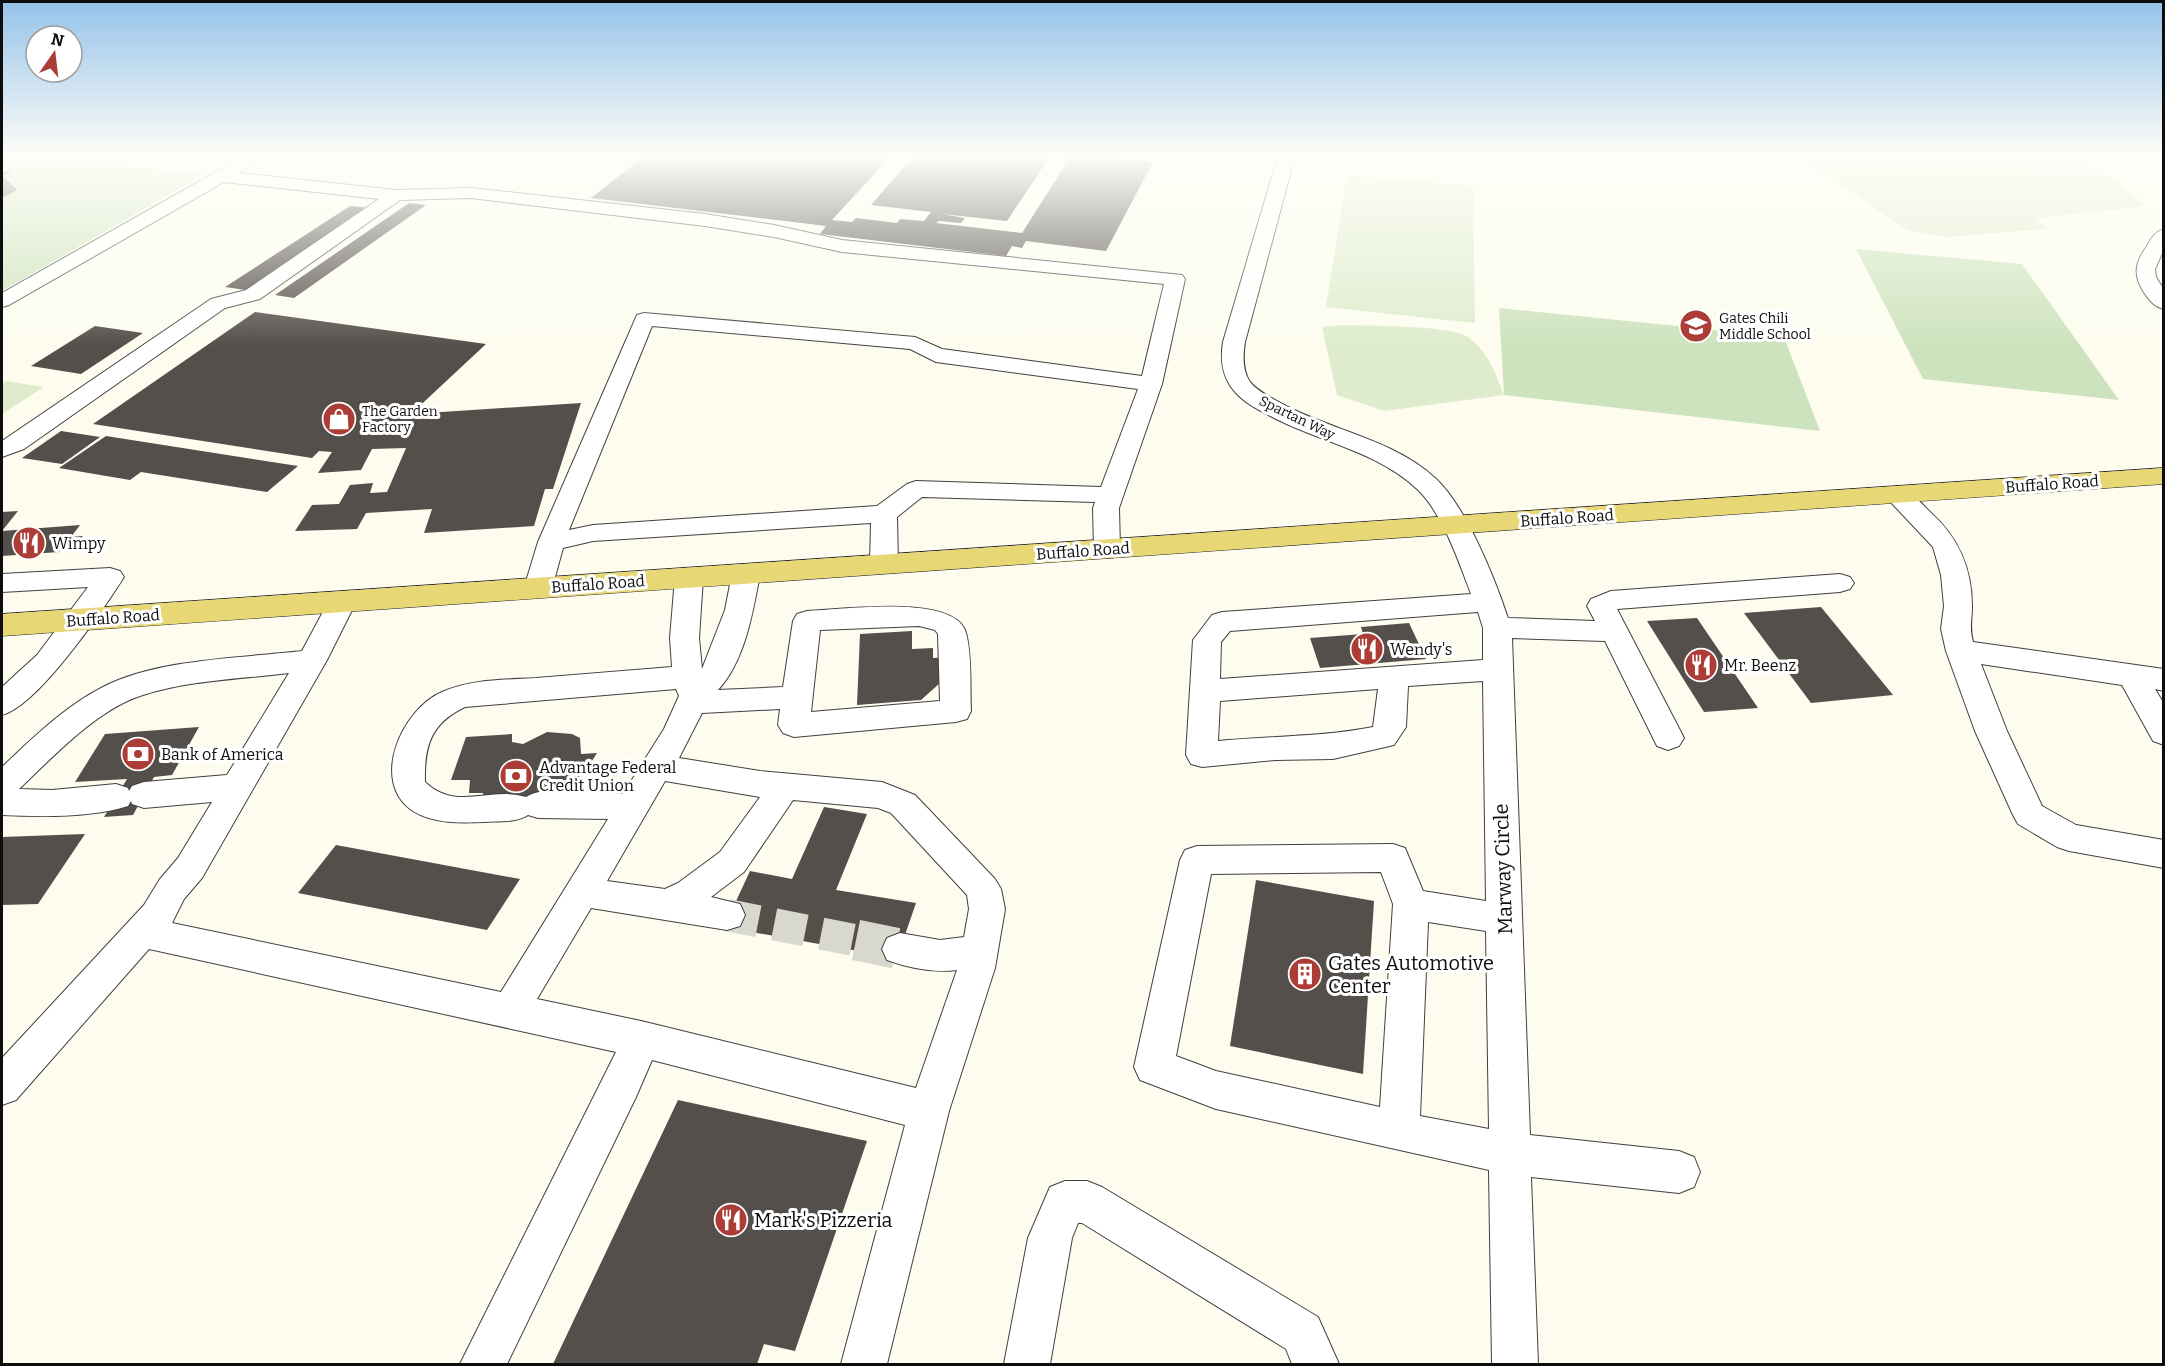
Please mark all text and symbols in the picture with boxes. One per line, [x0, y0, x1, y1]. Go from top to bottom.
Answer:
north arrow [24, 24, 84, 84]
text: N [49, 29, 66, 51]
school or university icon: Gates Chili Middle School [1678, 308, 1714, 344]
place label: Gates Chili Middle School [1719, 310, 1811, 343]
street label: Spartan Way [1256, 392, 1338, 444]
shop icon: The Garden Factory [321, 401, 357, 437]
place label: The Garden Factory [362, 403, 438, 436]
street label: Buffalo Road [2004, 471, 2100, 497]
street label: Buffalo Road [1519, 505, 1615, 531]
restaurant icon: Wimpy [11, 525, 47, 561]
place label: Wimpy [52, 534, 106, 553]
street label: Buffalo Road [1035, 538, 1131, 564]
street label: Buffalo Road [550, 571, 646, 597]
street label: Buffalo Road [65, 605, 161, 631]
restaurant icon: Wendy's [1349, 631, 1385, 667]
place label: Wendy's [1390, 640, 1452, 659]
restaurant icon: Mr. Beenz [1683, 647, 1719, 683]
place label: Mr. Beenz [1724, 656, 1797, 675]
bank icon: Bank of America [120, 736, 156, 772]
place label: Bank of America [161, 745, 284, 764]
bank icon: Advantage Federal Credit Union [498, 758, 534, 794]
place label: Advantage Federal Credit Union [539, 758, 677, 795]
street label: Marway Circle [1489, 803, 1517, 935]
place label: Gates Automotive Center [1328, 951, 1494, 998]
building icon: Gates Automotive Center [1287, 956, 1323, 992]
restaurant icon: Mark's Pizzeria [713, 1202, 749, 1238]
place label: Mark's Pizzeria [754, 1208, 893, 1232]

